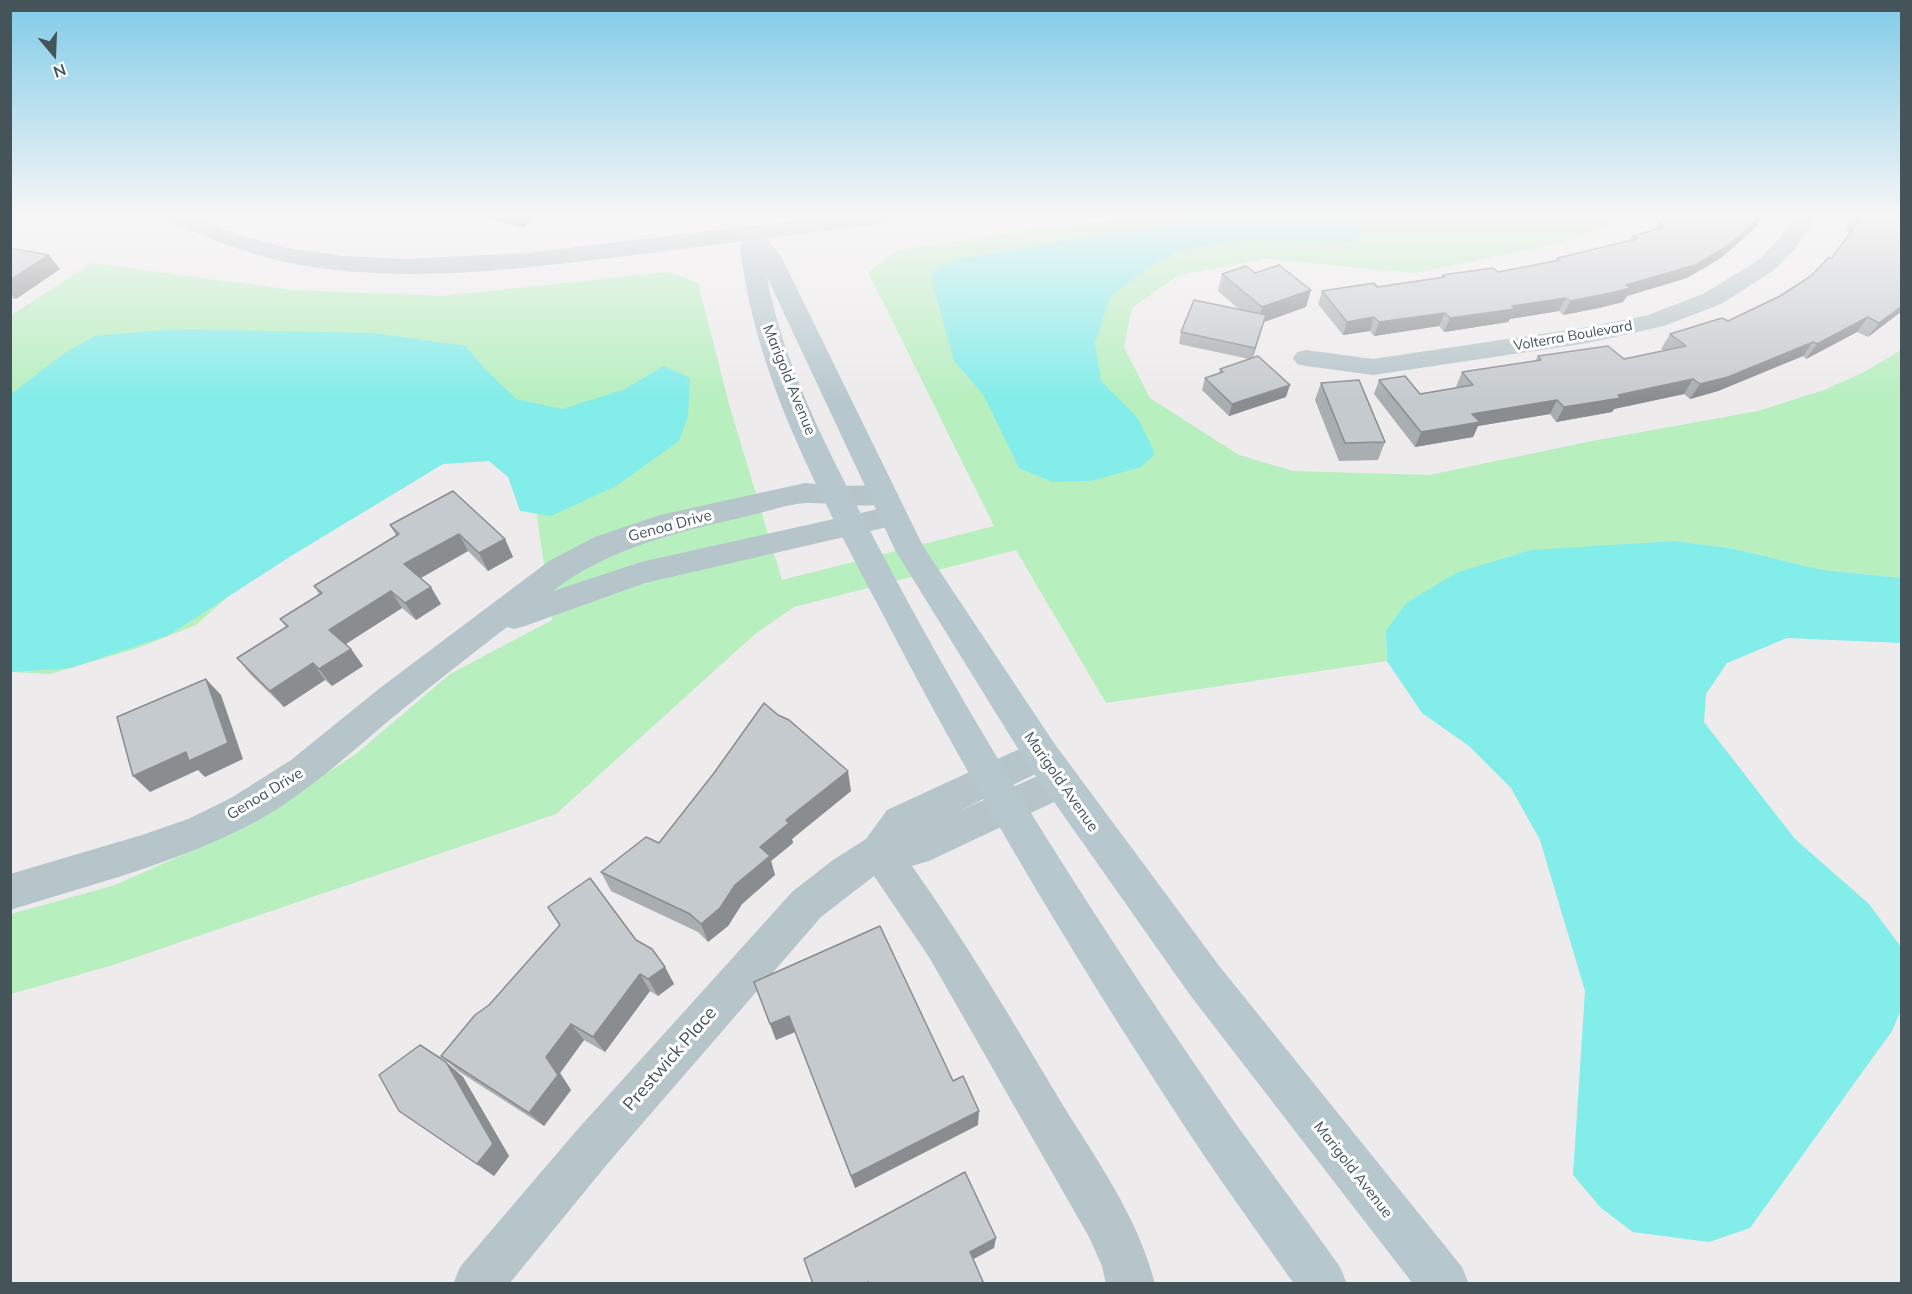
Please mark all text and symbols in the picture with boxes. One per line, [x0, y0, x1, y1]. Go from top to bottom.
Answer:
north arrow [24, 24, 84, 84]
text: N [51, 60, 69, 82]
street label: Volterra Boulevard [1512, 317, 1634, 355]
street label: Marigold Avenue [759, 322, 819, 438]
street label: Genoa Drive [626, 506, 714, 546]
street label: Marigold Avenue [1020, 729, 1102, 835]
street label: Genoa Drive [224, 764, 306, 824]
street label: Prestwick Place [619, 1002, 721, 1116]
street label: Marigold Avenue [1310, 1118, 1396, 1222]

